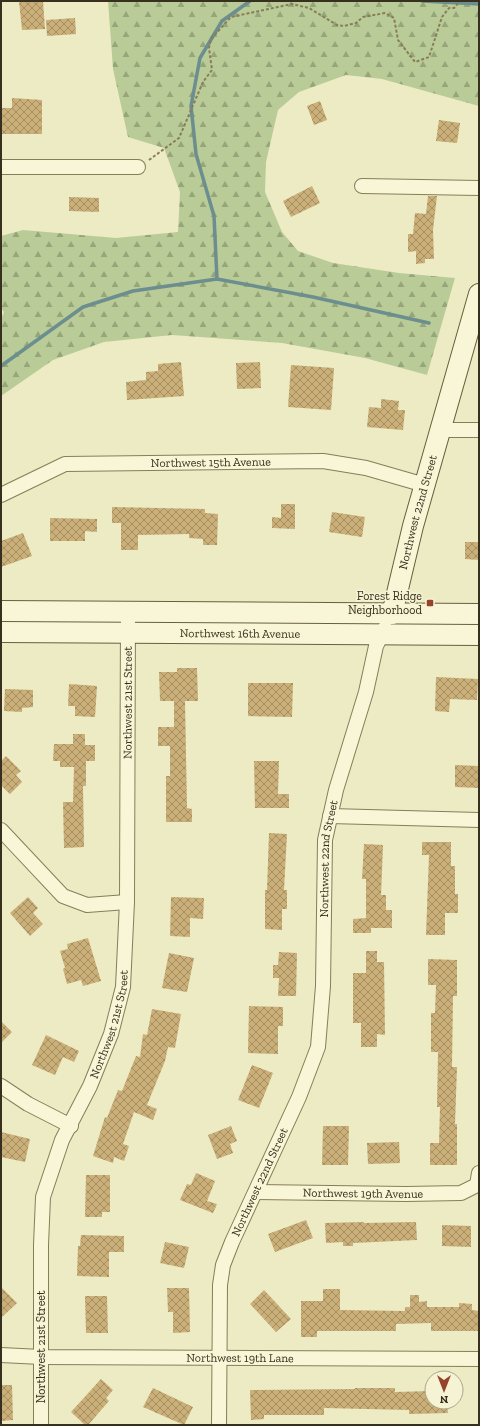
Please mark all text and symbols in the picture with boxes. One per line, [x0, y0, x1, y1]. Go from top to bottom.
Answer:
street label: Northwest 22nd Street [396, 453, 440, 571]
street label: Northwest 15th Avenue [151, 455, 271, 470]
place label: Forest Ridge Neighborhood [348, 589, 422, 617]
marker: Forest Ridge Neighborhood [425, 598, 435, 608]
street label: Northwest 16th Avenue [180, 626, 301, 641]
street label: Northwest 21st Street [120, 646, 135, 759]
street label: Northwest 22nd Street [317, 798, 341, 918]
street label: Northwest 21st Street [87, 969, 131, 1081]
street label: Northwest 22nd Street [229, 1125, 291, 1239]
street label: Northwest 19th Avenue [303, 1186, 424, 1201]
street label: Northwest 21st Street [34, 1290, 48, 1403]
street label: Northwest 19th Lane [186, 1351, 294, 1365]
north arrow [424, 1370, 464, 1410]
text: N [439, 1393, 448, 1406]

